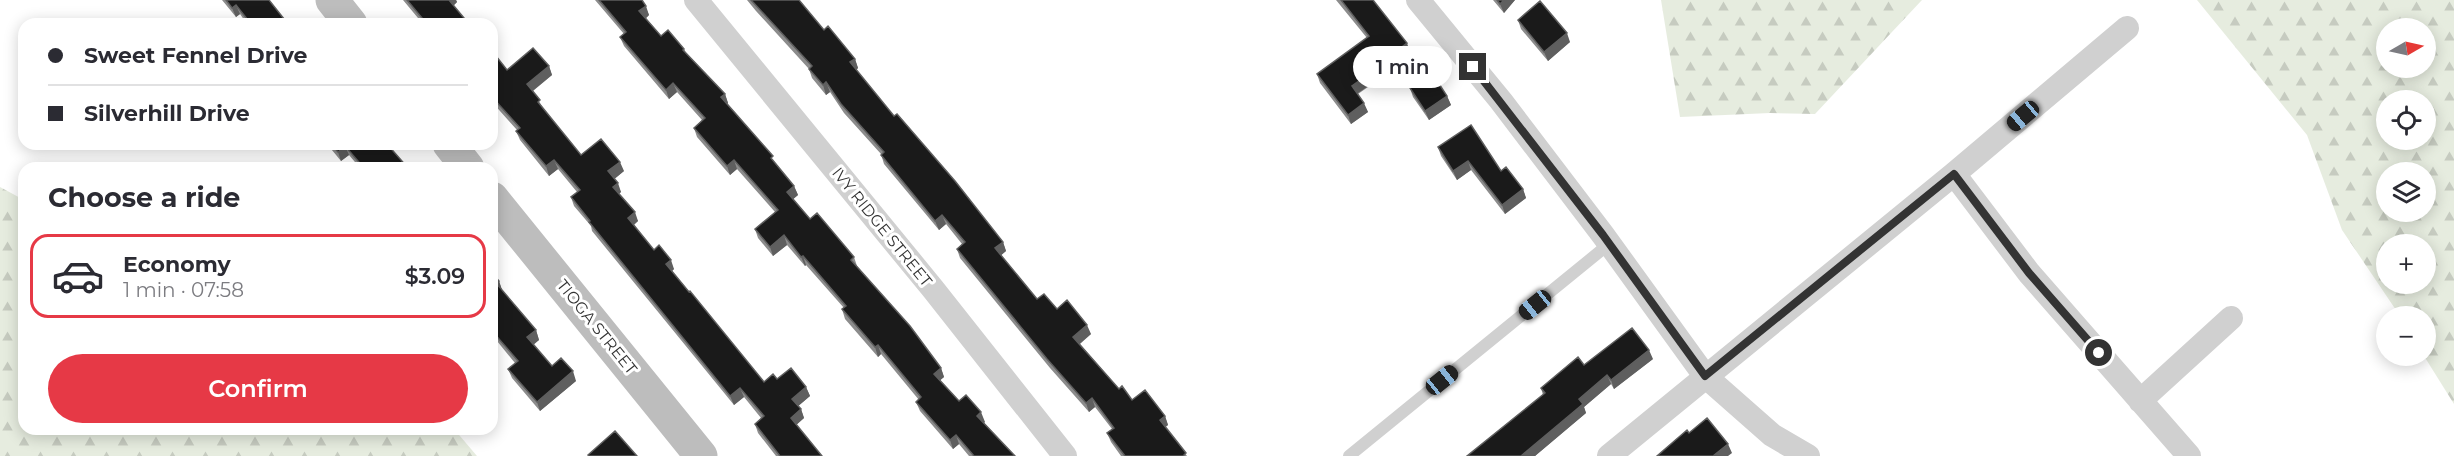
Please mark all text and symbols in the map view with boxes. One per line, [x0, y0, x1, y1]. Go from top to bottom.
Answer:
north arrow [2376, 18, 2436, 78]
map controls [2376, 18, 2436, 366]
text: Sweet Fennel Drive [84, 42, 307, 69]
callout: 1 min [1353, 46, 1452, 88]
route end [1459, 53, 1486, 80]
text: 1 min [1376, 55, 1429, 79]
button: locate [2376, 90, 2436, 150]
car [2003, 98, 2043, 134]
text: Silverhill Drive [84, 100, 250, 127]
button: layers [2376, 162, 2436, 222]
street label: IVY RIDGE STREET [828, 164, 936, 291]
text: Choose a ride [48, 181, 240, 214]
button: + [2376, 234, 2436, 294]
icon: car [51, 249, 105, 303]
text: Economy [123, 251, 231, 278]
text: $3.09 [405, 263, 465, 290]
street label: TIOGA STREET [553, 276, 642, 379]
text: 1 min · 07:58 [123, 278, 244, 302]
car [1515, 287, 1555, 323]
button: − [2376, 306, 2436, 366]
route start [2085, 339, 2112, 366]
button: Confirm [48, 354, 468, 423]
car [1422, 362, 1462, 398]

